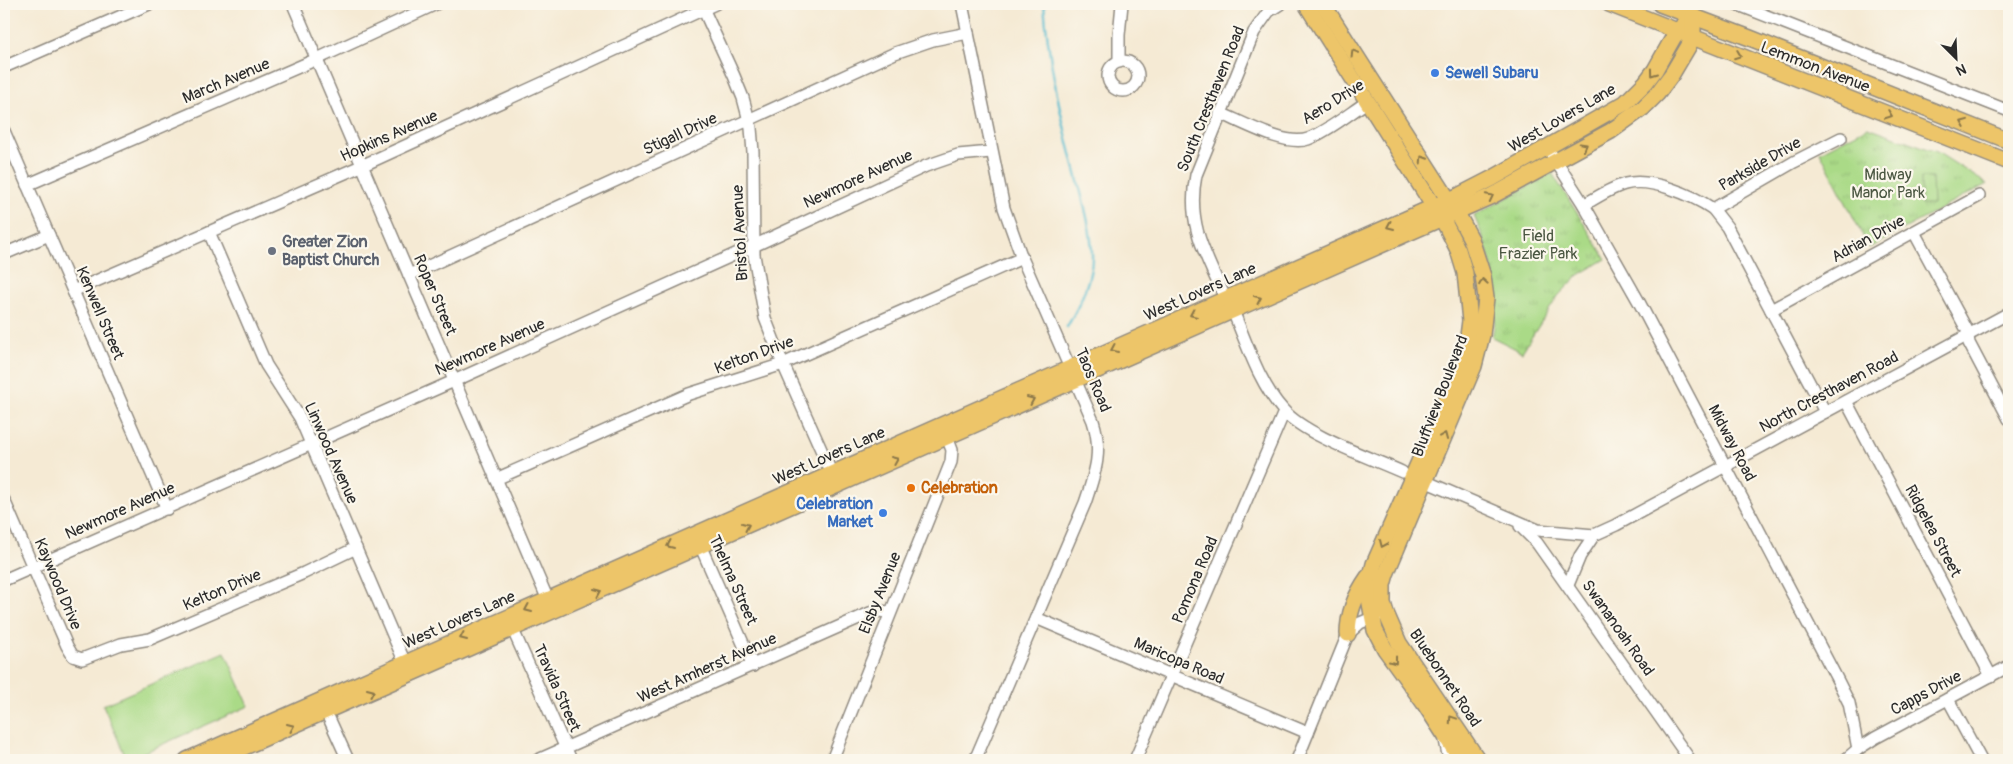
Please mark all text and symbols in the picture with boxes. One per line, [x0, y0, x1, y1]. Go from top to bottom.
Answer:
street label: South Cresthaven Road [1173, 23, 1249, 175]
north arrow [1930, 32, 1980, 82]
street label: Lemmon Avenue [1758, 37, 1873, 97]
one-way arrow [1351, 49, 1360, 58]
one-way arrow [1733, 49, 1742, 60]
street label: March Avenue [179, 54, 273, 108]
text: N [1953, 60, 1969, 79]
place label: Sewell Subaru [1445, 63, 1538, 83]
marker: Sewell Subaru [1429, 67, 1441, 79]
one-way arrow [1650, 67, 1659, 77]
street label: Aero Drive [1298, 75, 1368, 129]
street label: West Lovers Lane [1505, 79, 1619, 157]
street label: Hopkins Avenue [337, 106, 441, 166]
street label: Stigall Drive [640, 108, 720, 160]
one-way arrow [1884, 109, 1893, 119]
one-way arrow [1960, 118, 1969, 129]
street label: Parkside Drive [1715, 132, 1805, 196]
one-way arrow [1578, 142, 1587, 152]
street label: Newmore Avenue [800, 145, 916, 213]
one-way arrow [1419, 155, 1429, 164]
park label: Midway Manor Park [1851, 165, 1925, 203]
street label: Bristol Avenue [727, 184, 753, 282]
one-way arrow [1485, 193, 1494, 203]
street label: Adrian Drive [1828, 211, 1908, 267]
one-way arrow [1386, 220, 1395, 231]
park label: Field Frazier Park [1498, 226, 1578, 264]
place label: Greater Zion Baptist Church [282, 232, 380, 270]
marker: Greater Zion Baptist Church [266, 245, 278, 257]
street label: Roper Street [409, 251, 461, 339]
street label: West Lovers Lane [1141, 258, 1259, 326]
street label: Kenwell Street [71, 263, 129, 363]
one-way arrow [1479, 277, 1489, 286]
one-way arrow [1253, 295, 1262, 306]
one-way arrow [1189, 308, 1198, 319]
street label: Newmore Avenue [432, 314, 548, 380]
street label: Kelton Drive [712, 331, 796, 379]
street label: Bluffview Boulevard [1408, 332, 1472, 460]
one-way arrow [1110, 343, 1119, 354]
street label: Taos Road [1071, 345, 1115, 415]
street label: North Cresthaven Road [1756, 347, 1902, 437]
one-way arrow [1026, 395, 1035, 406]
street label: Linwood Avenue [300, 399, 362, 507]
street label: Midway Road [1703, 401, 1761, 485]
street label: West Lovers Lane [770, 422, 888, 490]
one-way arrow [1437, 432, 1448, 441]
one-way arrow [890, 456, 899, 467]
street label: Newmore Avenue [62, 478, 178, 544]
place label: Celebration [921, 478, 998, 498]
street label: Ridgelea Street [1900, 481, 1966, 581]
marker: Celebration [905, 482, 917, 494]
place label: Celebration Market [796, 494, 874, 532]
marker: Celebration Market [877, 507, 889, 519]
one-way arrow [741, 521, 750, 532]
street label: Thelma Street [704, 532, 762, 629]
street label: Pomona Road [1168, 533, 1222, 627]
street label: Kaywood Drive [30, 535, 86, 633]
one-way arrow [1380, 538, 1390, 547]
one-way arrow [666, 539, 675, 550]
street label: Elsby Avenue [855, 549, 906, 637]
street label: Kelton Drive [180, 565, 264, 615]
street label: Swananoah Road [1578, 576, 1658, 680]
street label: West Lovers Lane [400, 586, 518, 654]
one-way arrow [593, 587, 602, 598]
one-way arrow [524, 602, 533, 613]
street label: Bluebonnet Road [1405, 625, 1485, 731]
street label: West Amherst Avenue [634, 628, 780, 708]
one-way arrow [459, 631, 468, 642]
street label: Maricopa Road [1131, 633, 1227, 689]
street label: Travida Street [529, 641, 585, 735]
one-way arrow [1388, 656, 1397, 665]
street label: Capps Drive [1887, 666, 1965, 720]
one-way arrow [366, 687, 375, 698]
one-way arrow [1449, 715, 1458, 725]
one-way arrow [286, 722, 295, 733]

